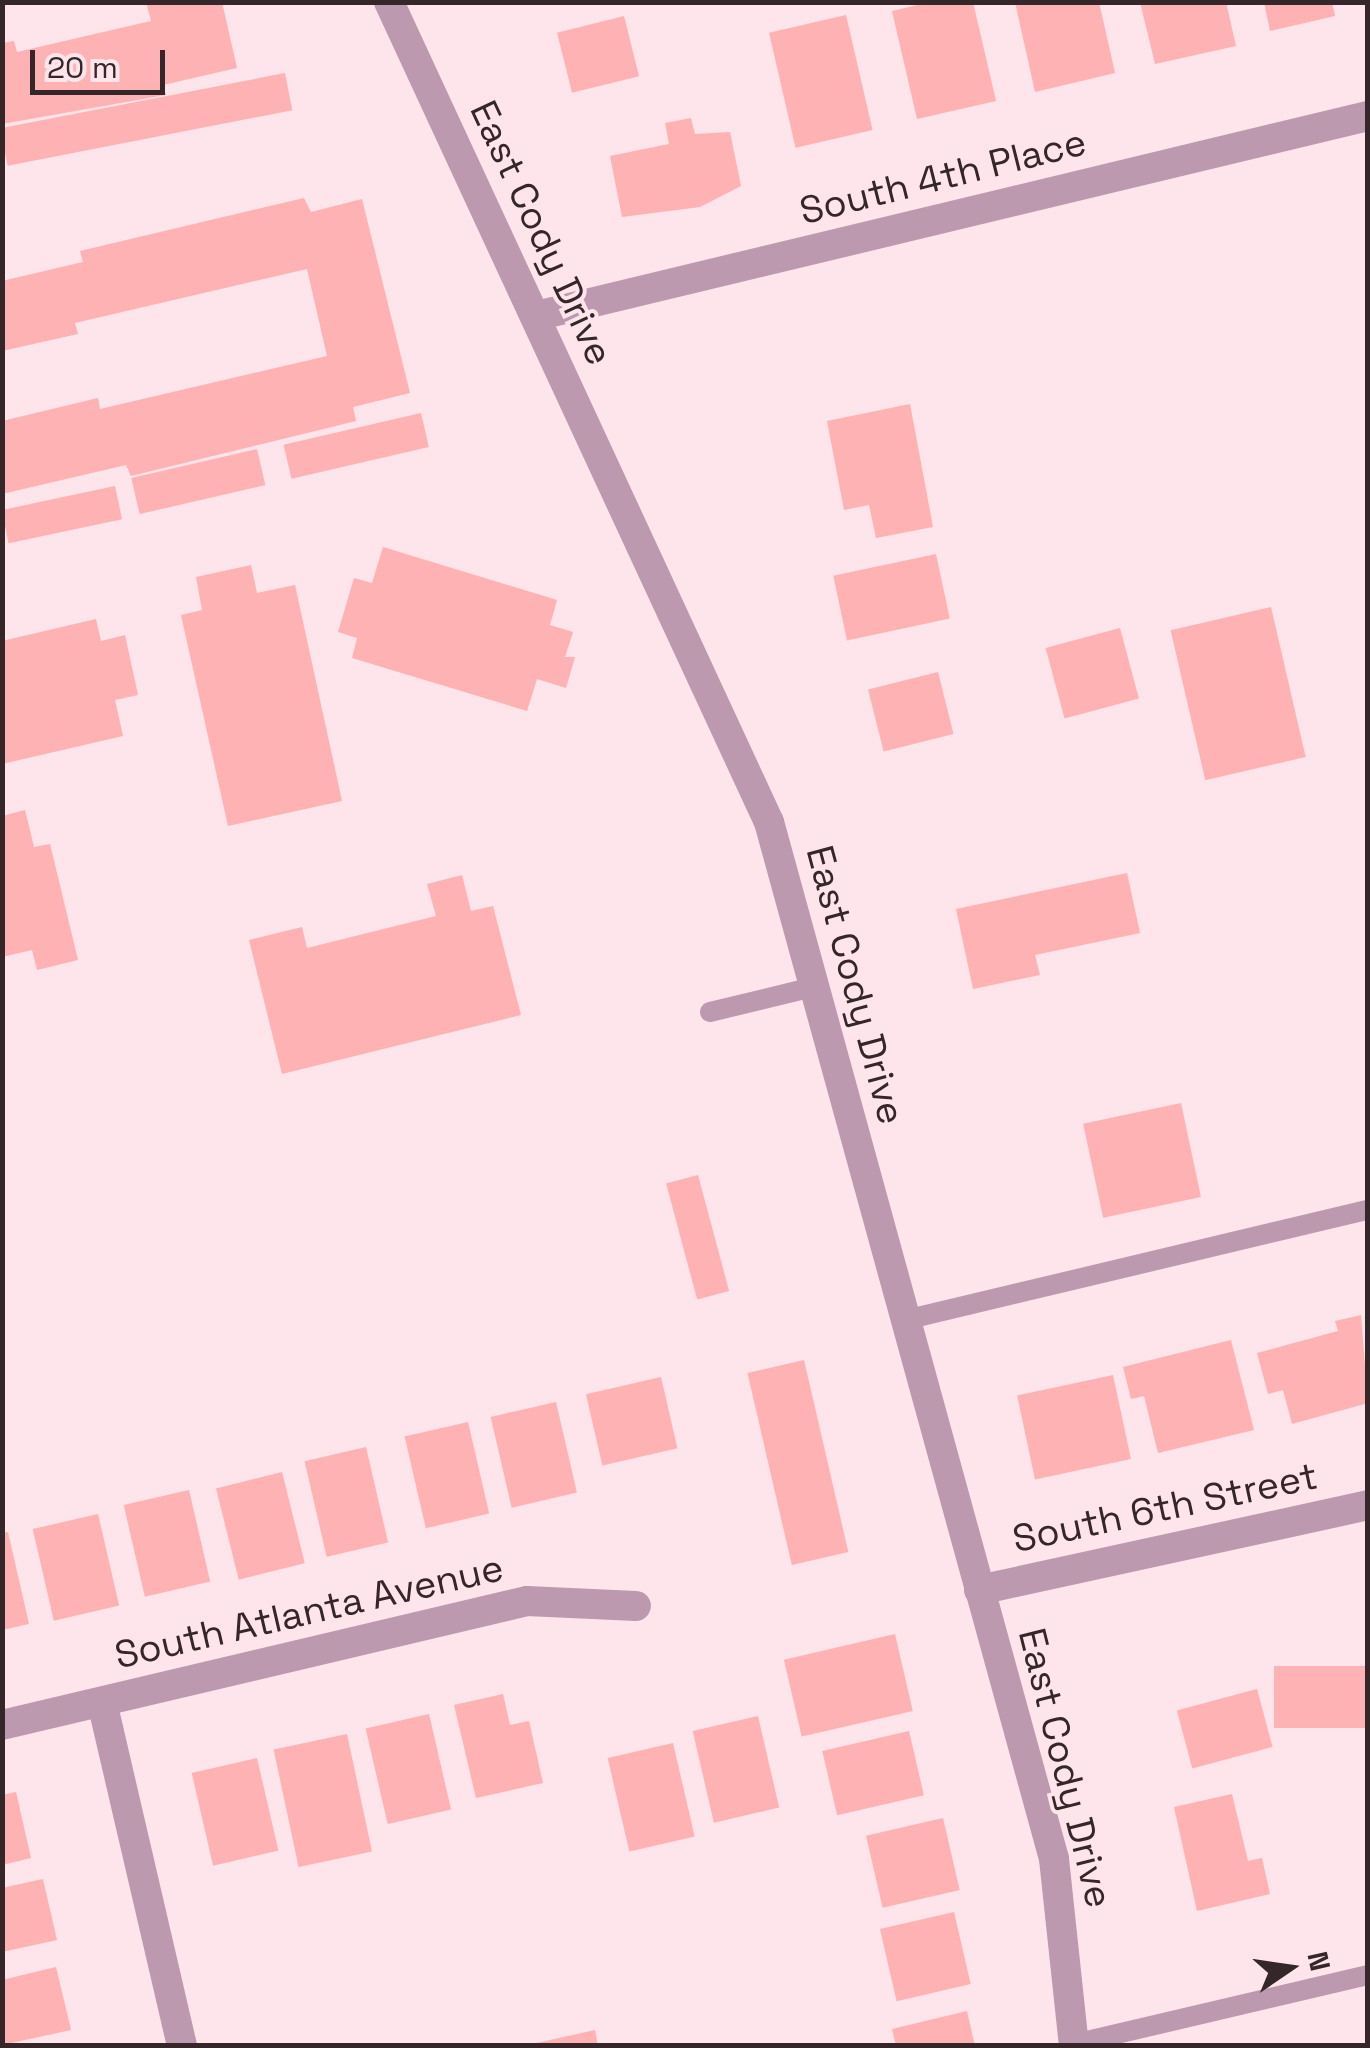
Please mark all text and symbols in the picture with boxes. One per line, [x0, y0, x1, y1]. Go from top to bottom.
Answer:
scale bar [35, 30, 170, 92]
text: 20 m [47, 48, 118, 87]
street label: East Cody Drive [460, 94, 622, 372]
street label: South 4th Place [795, 119, 1091, 235]
street label: East Cody Drive [796, 841, 914, 1129]
street label: South 6th Street [1008, 1453, 1322, 1563]
street label: South Atlanta Avenue [110, 1545, 508, 1679]
street label: East Cody Drive [1008, 1624, 1122, 1912]
north arrow [1240, 1918, 1340, 2018]
text: N [1300, 1948, 1339, 1974]

